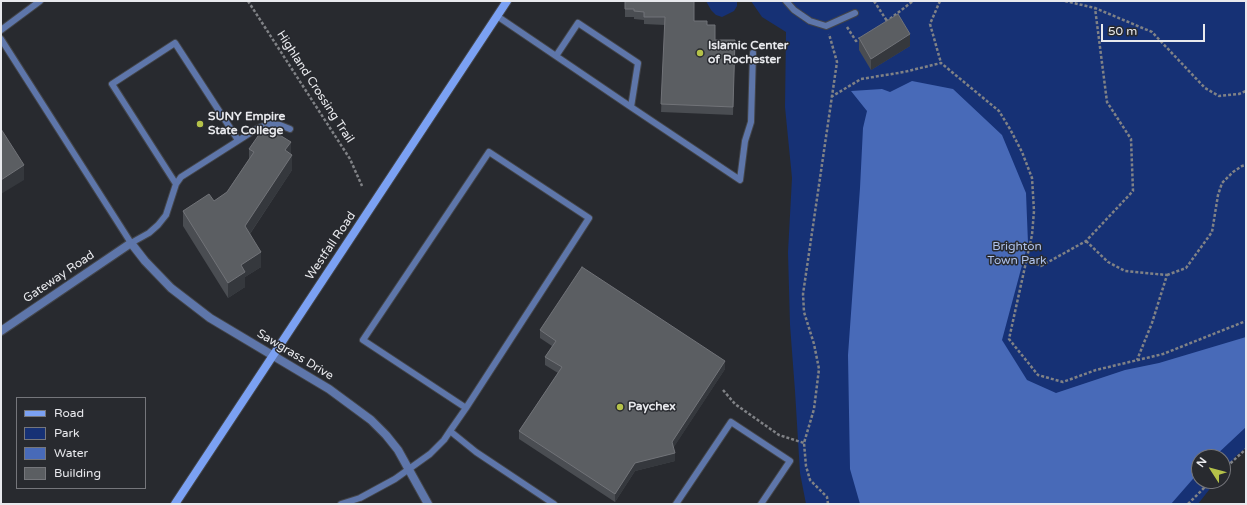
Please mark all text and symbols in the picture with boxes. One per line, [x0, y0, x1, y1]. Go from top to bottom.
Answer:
scale bar [1103, 16, 1207, 42]
text: 50 m [1108, 24, 1137, 38]
street label: Highland Crossing Trail [273, 28, 357, 146]
place label: Islamic Center of Rochester [708, 39, 788, 67]
marker: Islamic Center of Rochester [695, 48, 705, 58]
place label: SUNY Empire State College [208, 110, 285, 138]
marker: SUNY Empire State College [195, 119, 205, 129]
street label: Westfall Road [303, 209, 359, 283]
park label: Brighton Town Park [987, 240, 1047, 268]
street label: Gateway Road [21, 248, 97, 306]
street label: Sawgrass Drive [254, 327, 336, 383]
legend [16, 397, 146, 489]
place label: Paychex [628, 400, 676, 414]
marker: Paychex [615, 402, 625, 412]
text: Road [54, 406, 84, 420]
text: Park [54, 426, 80, 440]
text: Water [54, 446, 88, 460]
north arrow [1191, 449, 1231, 489]
text: N [1194, 455, 1210, 470]
text: Building [54, 466, 101, 480]

